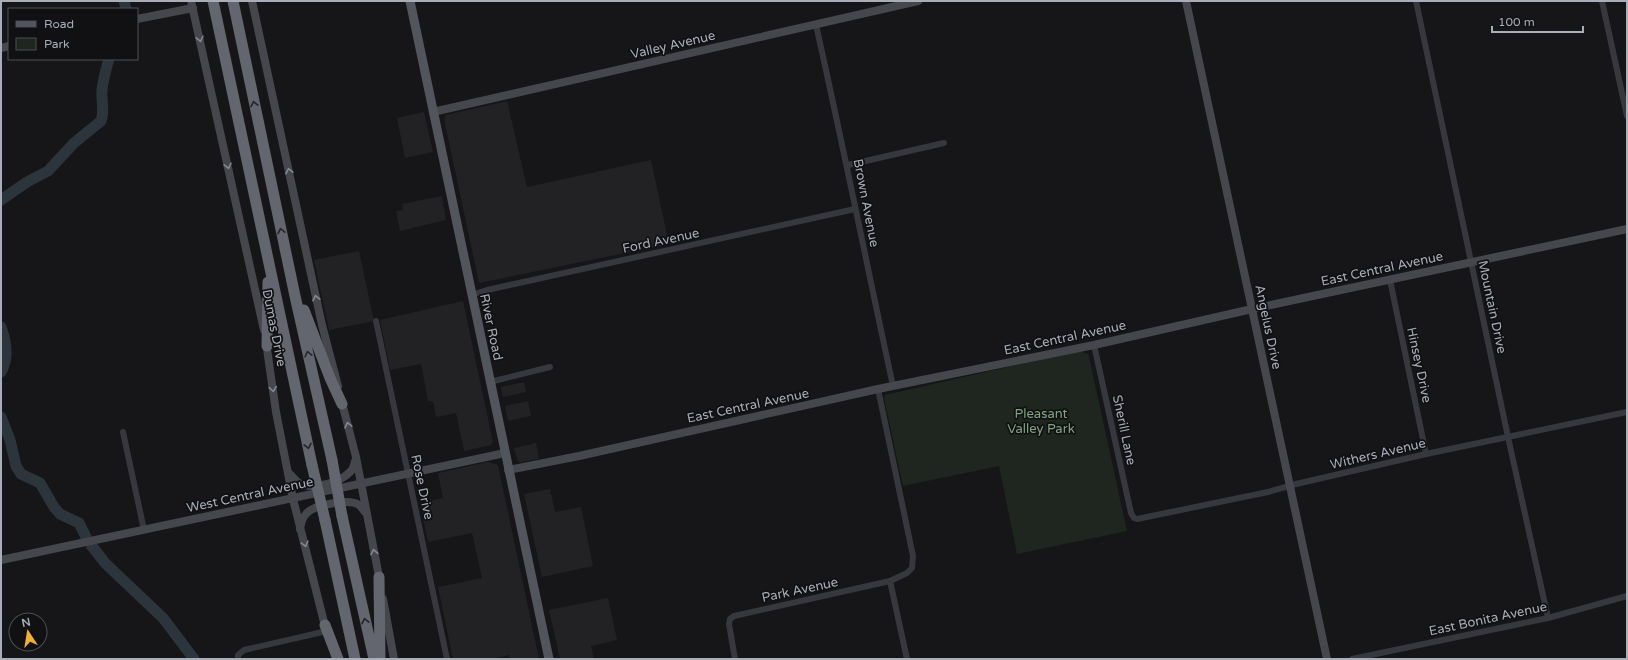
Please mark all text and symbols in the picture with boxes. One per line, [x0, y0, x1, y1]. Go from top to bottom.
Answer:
legend [8, 8, 138, 60]
scale bar [1492, 8, 1583, 34]
text: 100 m [1498, 15, 1535, 29]
text: Road [44, 17, 74, 31]
street label: Valley Avenue [629, 28, 717, 62]
one-way arrow [195, 36, 203, 42]
text: Park [44, 37, 70, 51]
one-way arrow [251, 101, 259, 107]
street label: Brown Avenue [850, 157, 882, 249]
one-way arrow [224, 163, 232, 169]
one-way arrow [285, 168, 293, 175]
street label: Ford Avenue [621, 225, 701, 257]
one-way arrow [278, 228, 286, 234]
street label: East Central Avenue [1320, 248, 1444, 290]
street label: Mountain Drive [1474, 259, 1510, 355]
street label: Angelus Drive [1251, 283, 1285, 371]
street label: Dumas Drive [259, 288, 289, 368]
street label: River Road [476, 292, 506, 362]
one-way arrow [313, 295, 321, 302]
street label: East Central Avenue [1003, 317, 1127, 359]
street label: Hinsey Drive [1403, 326, 1435, 404]
one-way arrow [304, 351, 312, 357]
street label: East Central Avenue [686, 385, 810, 427]
one-way arrow [268, 386, 277, 392]
street label: Sherill Lane [1109, 393, 1139, 467]
park label: Pleasant Valley Park [1007, 406, 1075, 437]
one-way arrow [344, 421, 352, 428]
street label: Withers Avenue [1329, 435, 1427, 473]
one-way arrow [304, 443, 312, 449]
street label: Rose Drive [407, 453, 437, 521]
street label: West Central Avenue [185, 474, 315, 516]
one-way arrow [300, 541, 308, 547]
one-way arrow [370, 549, 379, 555]
street label: Park Avenue [760, 574, 840, 606]
street label: East Bonita Avenue [1428, 599, 1548, 639]
north arrow [8, 612, 48, 652]
text: N [20, 615, 32, 630]
one-way arrow [362, 618, 370, 624]

